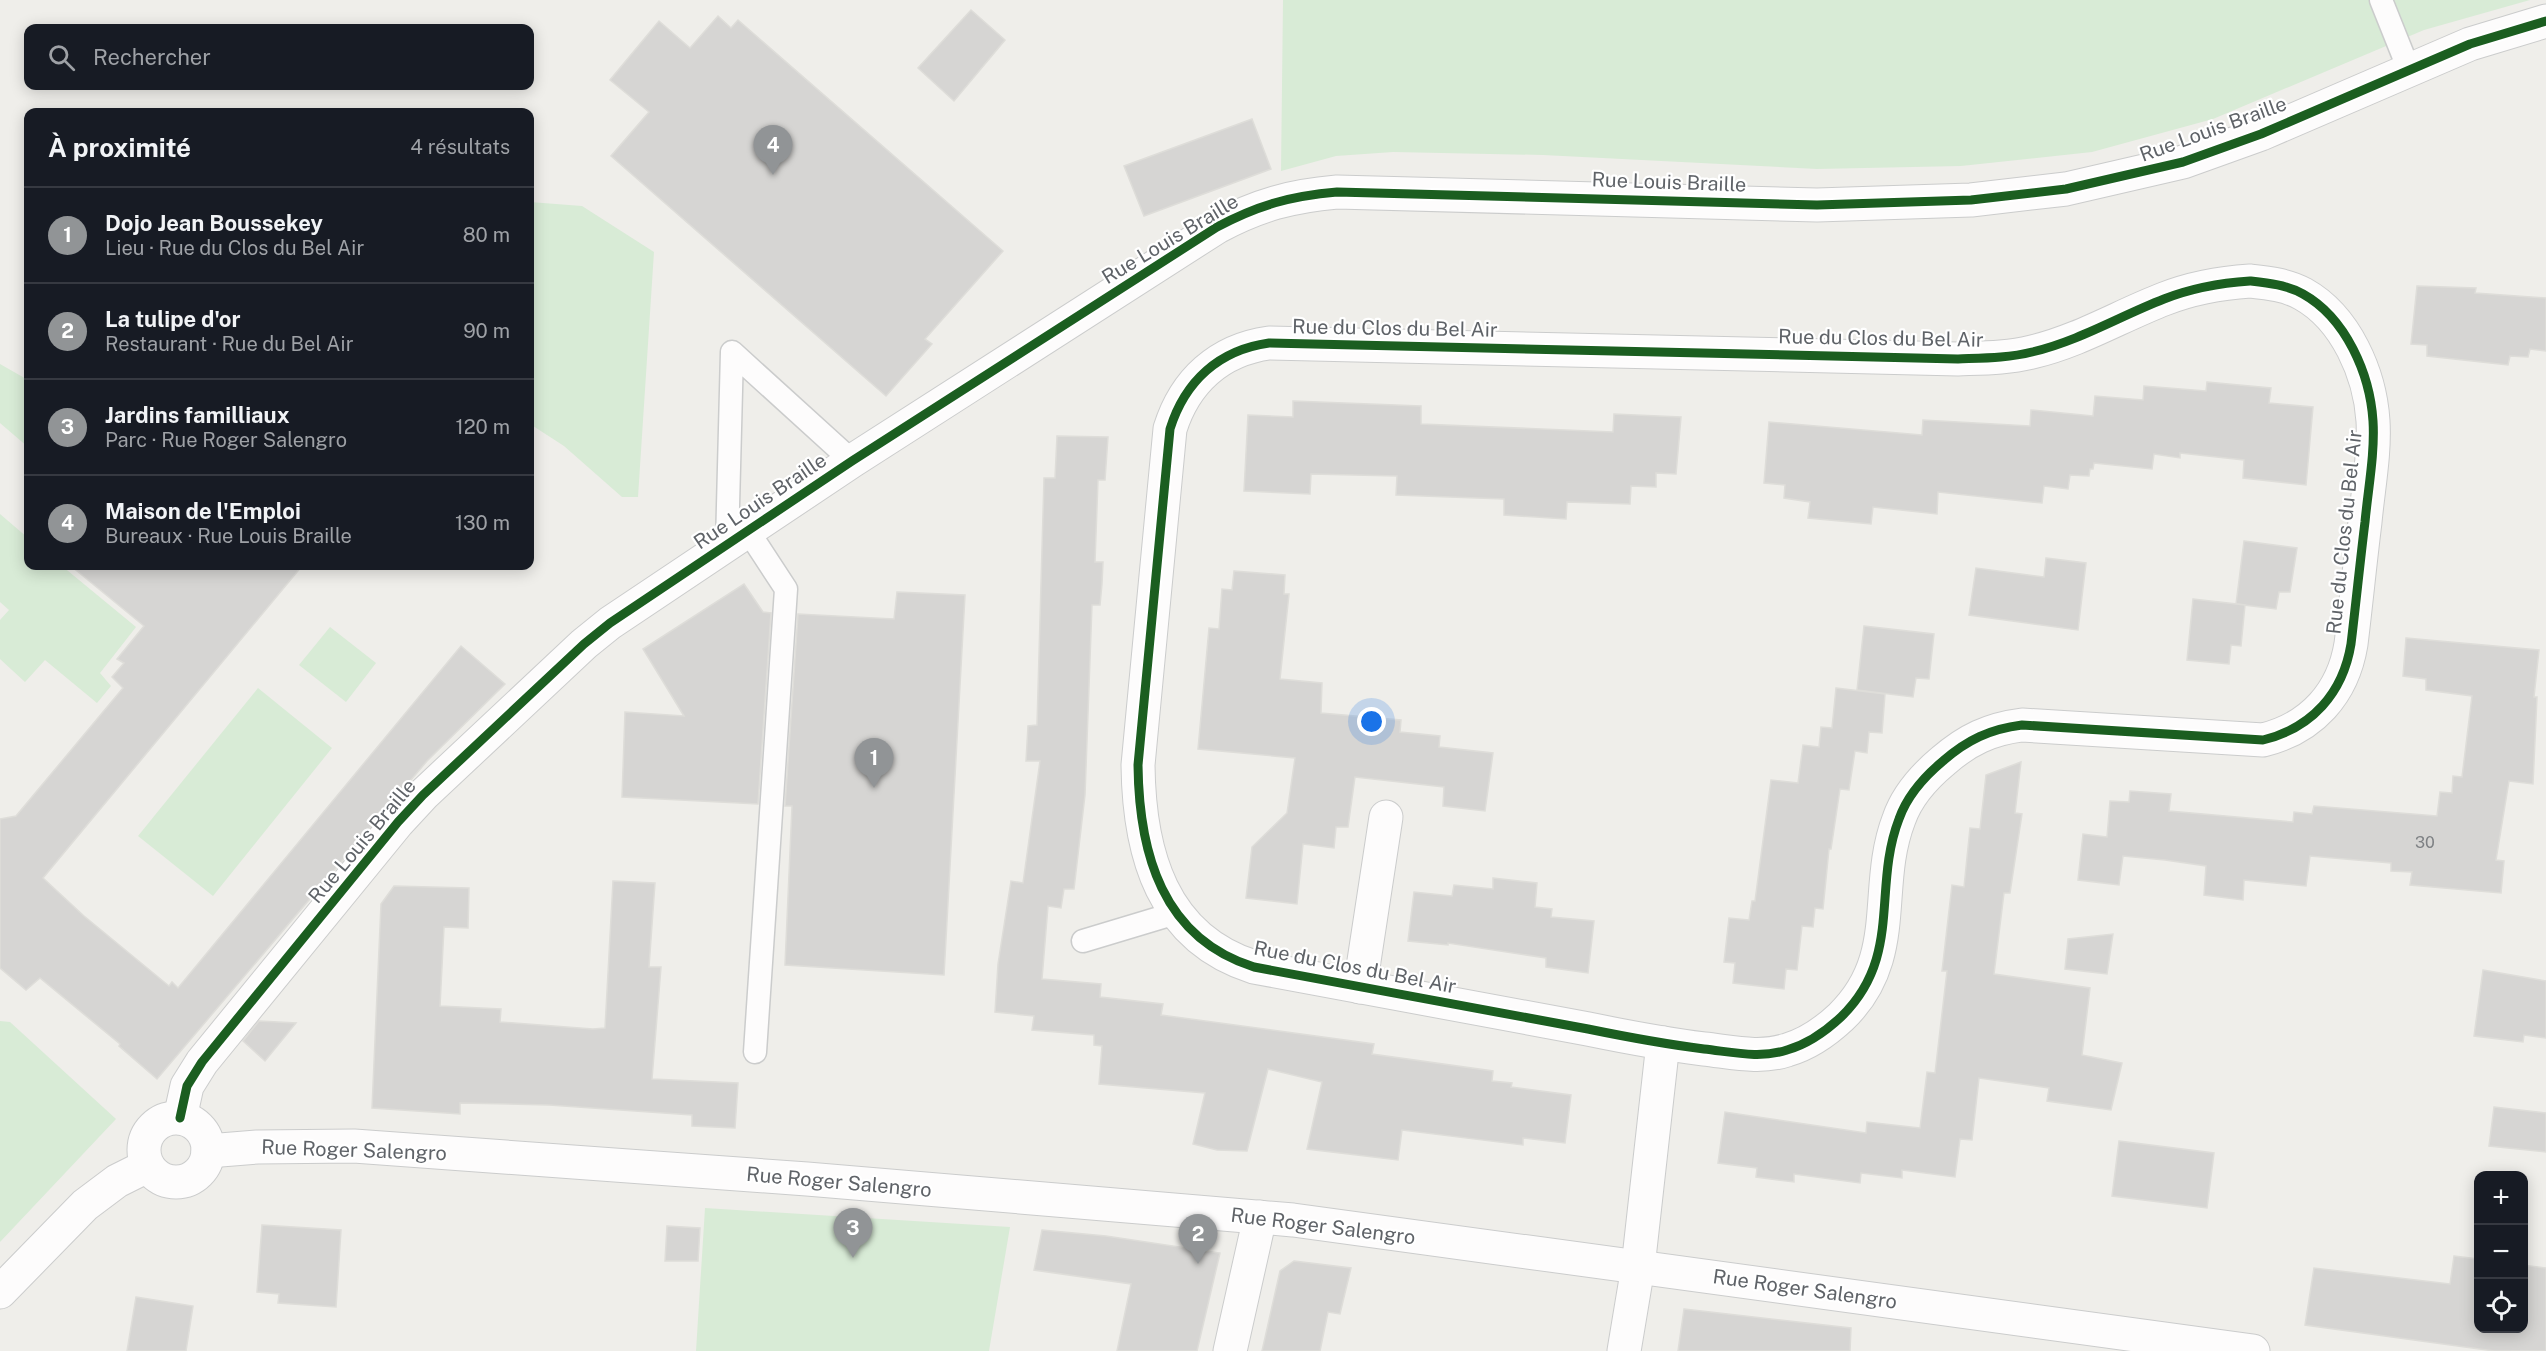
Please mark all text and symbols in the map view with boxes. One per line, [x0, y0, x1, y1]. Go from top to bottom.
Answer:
search box [24, 24, 534, 90]
icon: search [45, 41, 78, 74]
text: Rechercher [93, 44, 211, 70]
street label: Rue Louis Braille [2136, 91, 2290, 167]
pin: 4 [754, 126, 792, 175]
text: À proximité [48, 132, 191, 163]
text: 4 résultats [410, 135, 510, 159]
street label: Rue Louis Braille [1591, 167, 1747, 197]
street label: Rue Louis Braille [1098, 189, 1242, 289]
text: Dojo Jean Boussekey [105, 210, 323, 236]
text: 1 [63, 223, 72, 247]
text: 80 m [463, 223, 510, 247]
text: Lieu · Rue du Clos du Bel Air [105, 236, 364, 260]
text: La tulipe d'or [105, 306, 241, 332]
street label: Rue du Clos du Bel Air [1292, 314, 1498, 342]
text: 2 [61, 319, 74, 343]
text: 90 m [463, 319, 510, 343]
street label: Rue du Clos du Bel Air [1778, 324, 1984, 352]
text: Restaurant · Rue du Bel Air [105, 332, 353, 356]
text: Jardins familliaux [105, 402, 290, 428]
text: 3 [61, 415, 74, 439]
text: 120 m [456, 415, 510, 439]
text: Parc · Rue Roger Salengro [105, 428, 347, 452]
street label: Rue du Clos du Bel Air [2321, 428, 2367, 636]
street label: Rue Louis Braille [689, 448, 831, 554]
text: Maison de l'Emploi [105, 498, 301, 524]
text: 4 [61, 511, 74, 535]
text: 130 m [455, 511, 510, 535]
text: Bureaux · Rue Louis Braille [105, 524, 352, 548]
your location [1357, 707, 1386, 736]
pin: 1 [854, 738, 894, 788]
street label: Rue Louis Braille [303, 774, 421, 908]
house number: 30 [2415, 833, 2435, 852]
street label: Rue du Clos du Bel Air [1252, 936, 1458, 998]
street label: Rue Roger Salengro [261, 1135, 447, 1165]
street label: Rue Roger Salengro [745, 1162, 933, 1202]
map controls [2474, 1171, 2528, 1333]
button: + [2474, 1171, 2528, 1225]
street label: Rue Roger Salengro [1229, 1203, 1417, 1249]
pin: 3 [834, 1208, 872, 1258]
pin: 2 [1178, 1214, 1218, 1264]
button: − [2474, 1225, 2528, 1279]
street label: Rue Roger Salengro [1711, 1264, 1899, 1314]
button: locate [2474, 1279, 2528, 1333]

